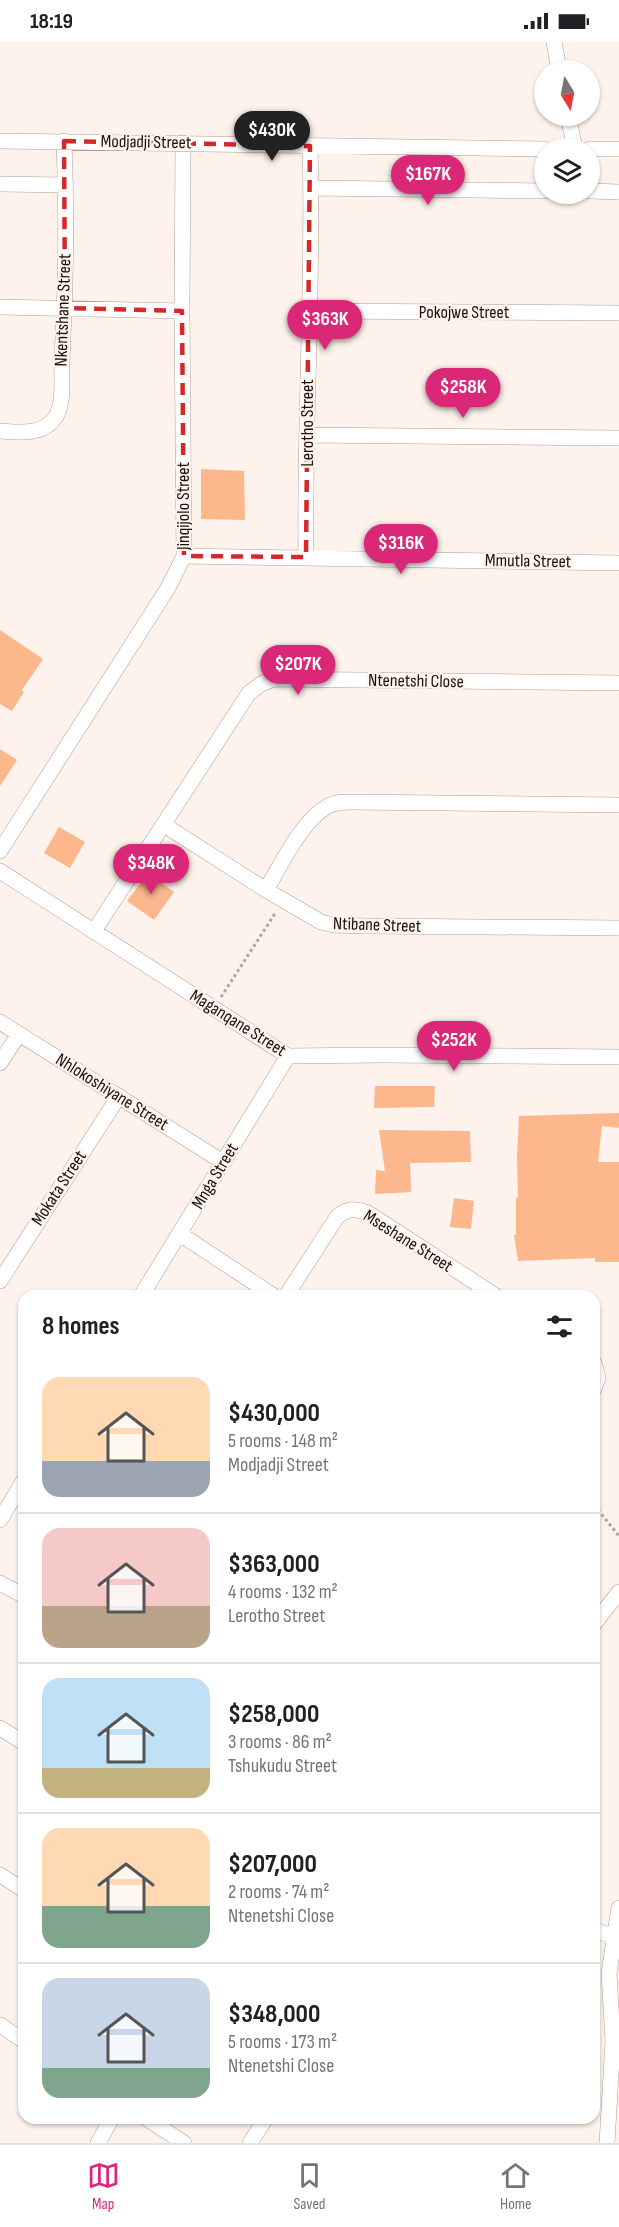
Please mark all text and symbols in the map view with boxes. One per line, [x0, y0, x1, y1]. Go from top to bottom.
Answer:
text: 18:19 [30, 8, 73, 35]
north arrow [534, 60, 600, 126]
map controls [534, 60, 600, 204]
pin: $430K [230, 111, 314, 162]
text: $430K [248, 118, 296, 142]
street label: Modjadji Street [100, 131, 192, 153]
button: layers [534, 138, 600, 204]
pin: $167K [386, 155, 470, 206]
text: $167K [405, 162, 451, 186]
street label: Nkentshane Street [51, 253, 75, 367]
pin: $363K [283, 300, 367, 351]
street label: Pokojwe Street [419, 302, 510, 323]
text: $363K [301, 307, 349, 331]
pin: $258K [421, 368, 505, 419]
text: $258K [439, 375, 487, 399]
street label: Lerotho Street [297, 379, 318, 467]
street label: Jinqijolo Street [173, 462, 194, 551]
pin: $316K [359, 524, 443, 575]
text: $316K [378, 531, 424, 555]
street label: Mmutla Street [485, 550, 572, 572]
pin: $207K [256, 645, 340, 696]
text: $207K [274, 652, 322, 676]
street label: Ntenetshi Close [368, 670, 464, 692]
pin: $348K [109, 844, 193, 895]
text: $348K [127, 851, 175, 875]
street label: Ntibane Street [333, 913, 422, 937]
street label: Maganqane Street [186, 985, 290, 1061]
pin: $252K [412, 1021, 496, 1072]
text: $252K [431, 1028, 477, 1052]
street label: Nhlokoshiyane Street [52, 1049, 173, 1135]
street label: Mnga Street [187, 1139, 243, 1213]
street label: Mokata Street [27, 1146, 91, 1229]
street label: Mseshane Street [359, 1205, 457, 1277]
icon: filters [543, 1310, 576, 1343]
text: 8 homes [42, 1311, 120, 1342]
text: $430,000 [228, 1398, 320, 1429]
icon: home [90, 1401, 162, 1473]
text: 5 rooms · 148 m² [228, 1429, 338, 1453]
text: Modjadji Street [228, 1453, 329, 1477]
text: $363,000 [228, 1549, 320, 1580]
icon: home [90, 1552, 162, 1624]
text: 4 rooms · 132 m² [228, 1580, 338, 1604]
text: Lerotho Street [228, 1604, 325, 1628]
text: $258,000 [228, 1699, 319, 1730]
icon: home [90, 1702, 162, 1774]
text: 3 rooms · 86 m² [228, 1730, 332, 1754]
text: Tshukudu Street [228, 1754, 337, 1778]
text: $207,000 [228, 1849, 317, 1880]
icon: home [90, 1852, 162, 1924]
text: 2 rooms · 74 m² [228, 1880, 329, 1904]
text: Ntenetshi Close [228, 1904, 334, 1928]
text: $348,000 [228, 1999, 320, 2030]
icon: home [90, 2002, 162, 2074]
text: 5 rooms · 173 m² [228, 2030, 337, 2054]
text: Ntenetshi Close [228, 2054, 334, 2078]
tab: Map [87, 2159, 120, 2214]
tab: Saved [293, 2159, 326, 2214]
tab: Home [499, 2159, 532, 2214]

